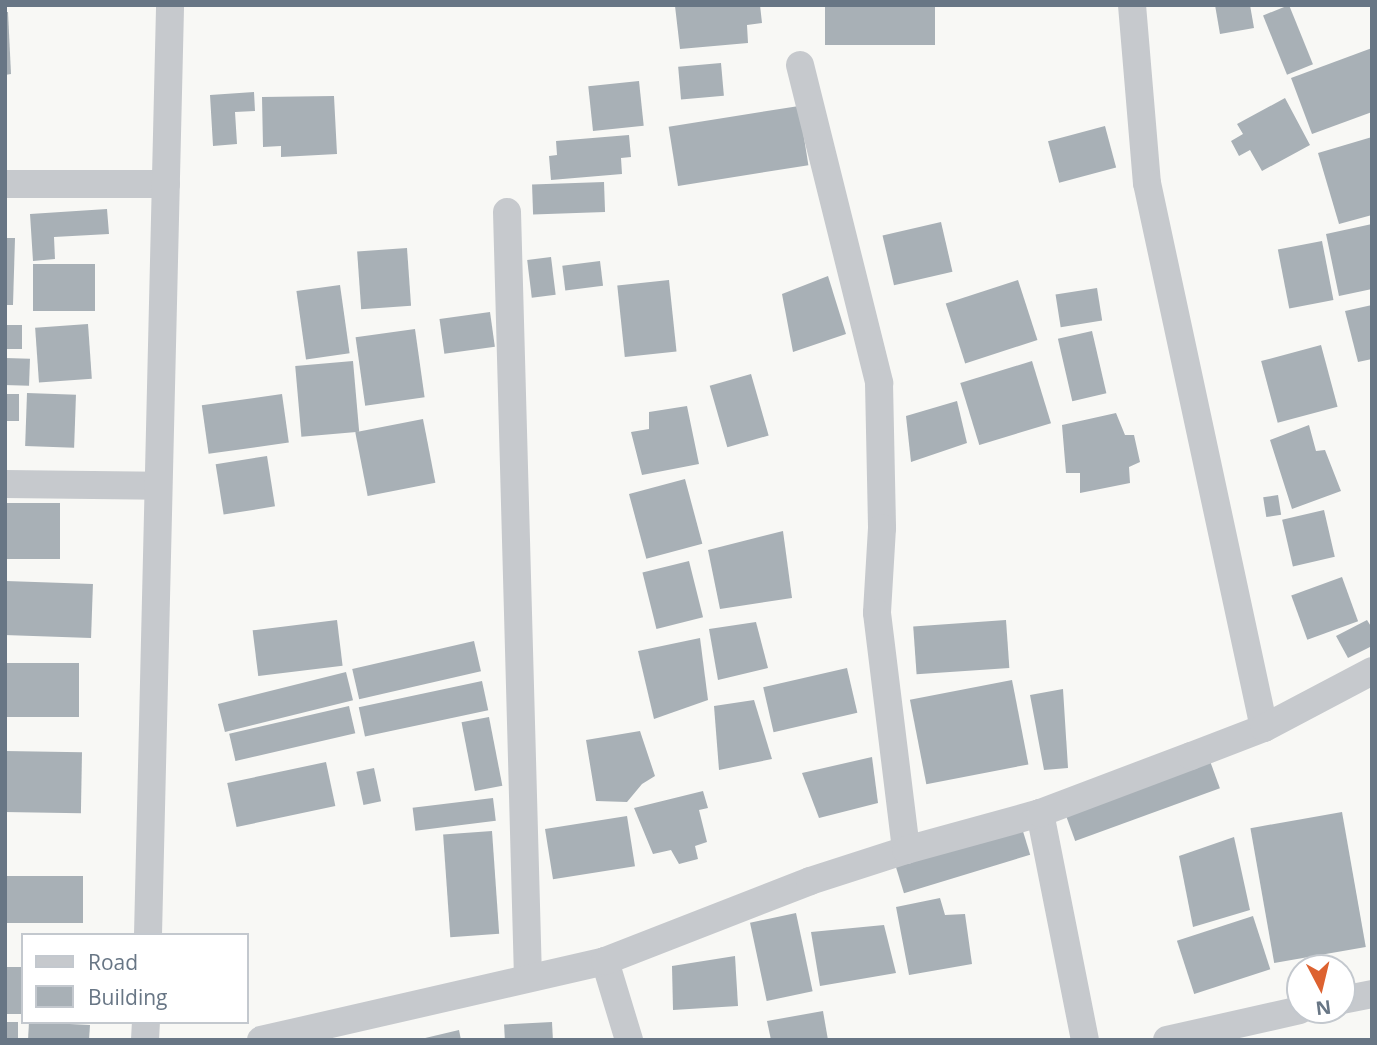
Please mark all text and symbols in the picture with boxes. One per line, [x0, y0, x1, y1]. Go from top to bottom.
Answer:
legend [21, 933, 248, 1024]
text: Road [88, 948, 138, 976]
north arrow [1286, 954, 1356, 1024]
text: Building [88, 983, 167, 1011]
text: N [1314, 994, 1333, 1022]

